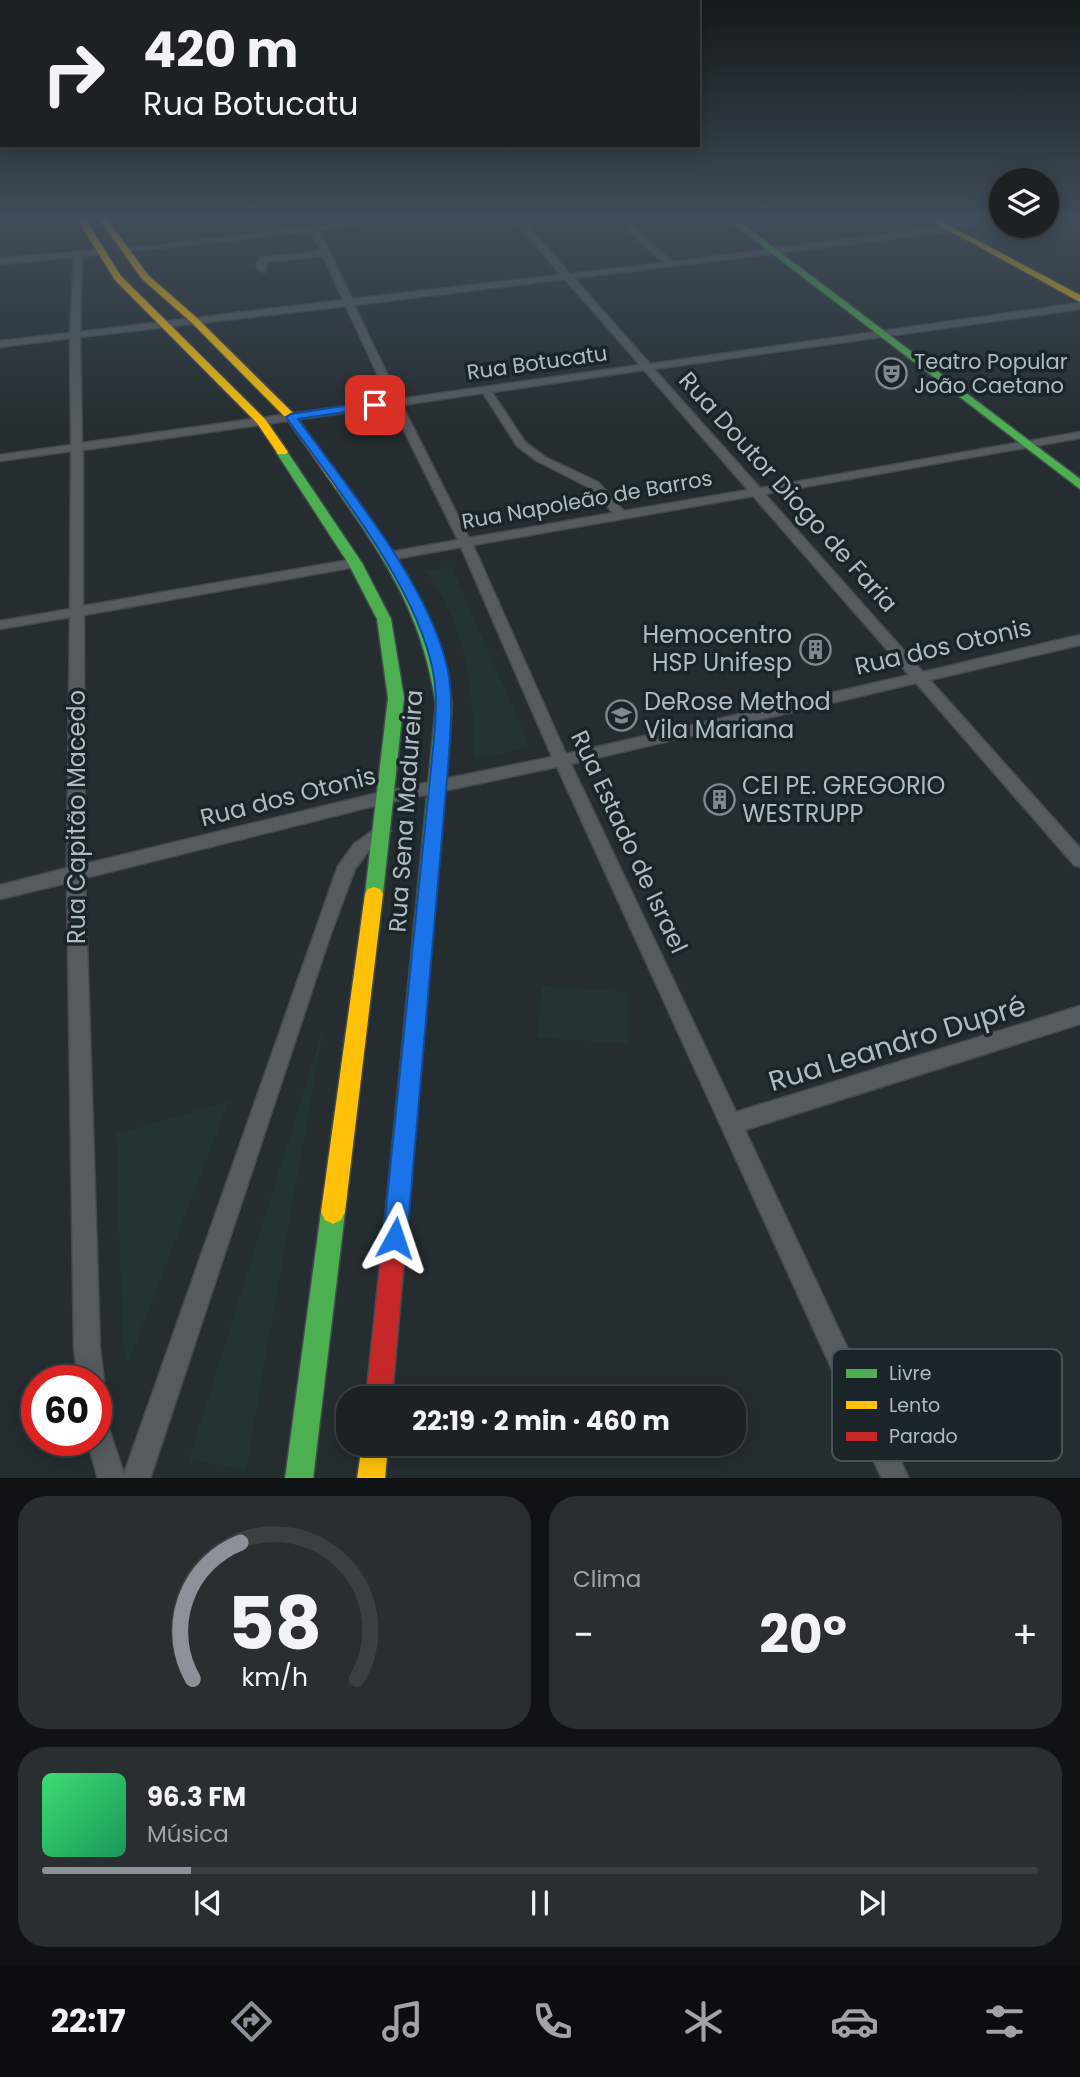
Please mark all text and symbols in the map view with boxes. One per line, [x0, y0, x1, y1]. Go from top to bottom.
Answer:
text: 420 m [143, 16, 298, 84]
icon: right [28, 28, 119, 119]
text: Rua Botucatu [143, 81, 359, 126]
map controls [989, 168, 1059, 238]
button: layers [989, 168, 1059, 238]
street label: Rua Botucatu [465, 338, 609, 387]
place label: Teatro Popular João Caetano [914, 347, 1068, 400]
theatre icon: Teatro Popular João Caetano [874, 357, 908, 391]
street label: Rua Doutor Diogo de Faria [671, 364, 905, 619]
pin [345, 375, 405, 435]
icon: arrive [356, 386, 394, 424]
street label: Rua Napoleão de Barros [459, 463, 715, 536]
street label: Rua dos Otonis [852, 610, 1034, 683]
place label: Hemocentro HSP Unifesp [643, 618, 792, 679]
building icon: Hemocentro HSP Unifesp [798, 632, 832, 666]
place label: DeRose Method Vila Mariana [644, 685, 831, 746]
street label: Rua Sena Madureira [381, 689, 430, 933]
street label: Rua Capitão Macedo [60, 690, 93, 944]
school or university icon: DeRose Method Vila Mariana [604, 699, 638, 733]
street label: Rua Estado de Israel [563, 725, 696, 959]
street label: Rua dos Otonis [197, 759, 379, 834]
place label: CEI PE. GREGORIO WESTRUPP [742, 769, 945, 830]
building icon: CEI PE. GREGORIO WESTRUPP [702, 783, 736, 817]
street label: Rua Leandro Dupré [764, 986, 1030, 1101]
position arrow [358, 1201, 432, 1275]
legend [832, 1349, 1062, 1461]
text: Livre [889, 1360, 931, 1387]
speed limit sign: 60 [21, 1365, 112, 1456]
text: Lento [889, 1392, 940, 1419]
text: 22:19 · 2 min · 460 m [412, 1403, 670, 1439]
text: Parado [889, 1423, 958, 1450]
text: Clima [573, 1563, 641, 1595]
text: 58 [227, 1573, 322, 1674]
text: 20° [759, 1598, 847, 1671]
text: − [573, 1608, 594, 1661]
text: + [1012, 1608, 1038, 1661]
text: km/h [241, 1659, 308, 1694]
text: 96.3 FM [147, 1779, 246, 1815]
text: Música [147, 1818, 229, 1850]
icon: previous [189, 1884, 227, 1922]
icon: pause [521, 1884, 559, 1922]
icon: next [853, 1884, 891, 1922]
icon: directions [227, 1997, 276, 2046]
icon: music [378, 1997, 427, 2046]
icon: phone [528, 1997, 577, 2046]
icon: climate [679, 1997, 728, 2046]
icon: car [830, 1997, 879, 2046]
icon: filters [980, 1997, 1029, 2046]
text: 22:17 [51, 1998, 126, 2043]

